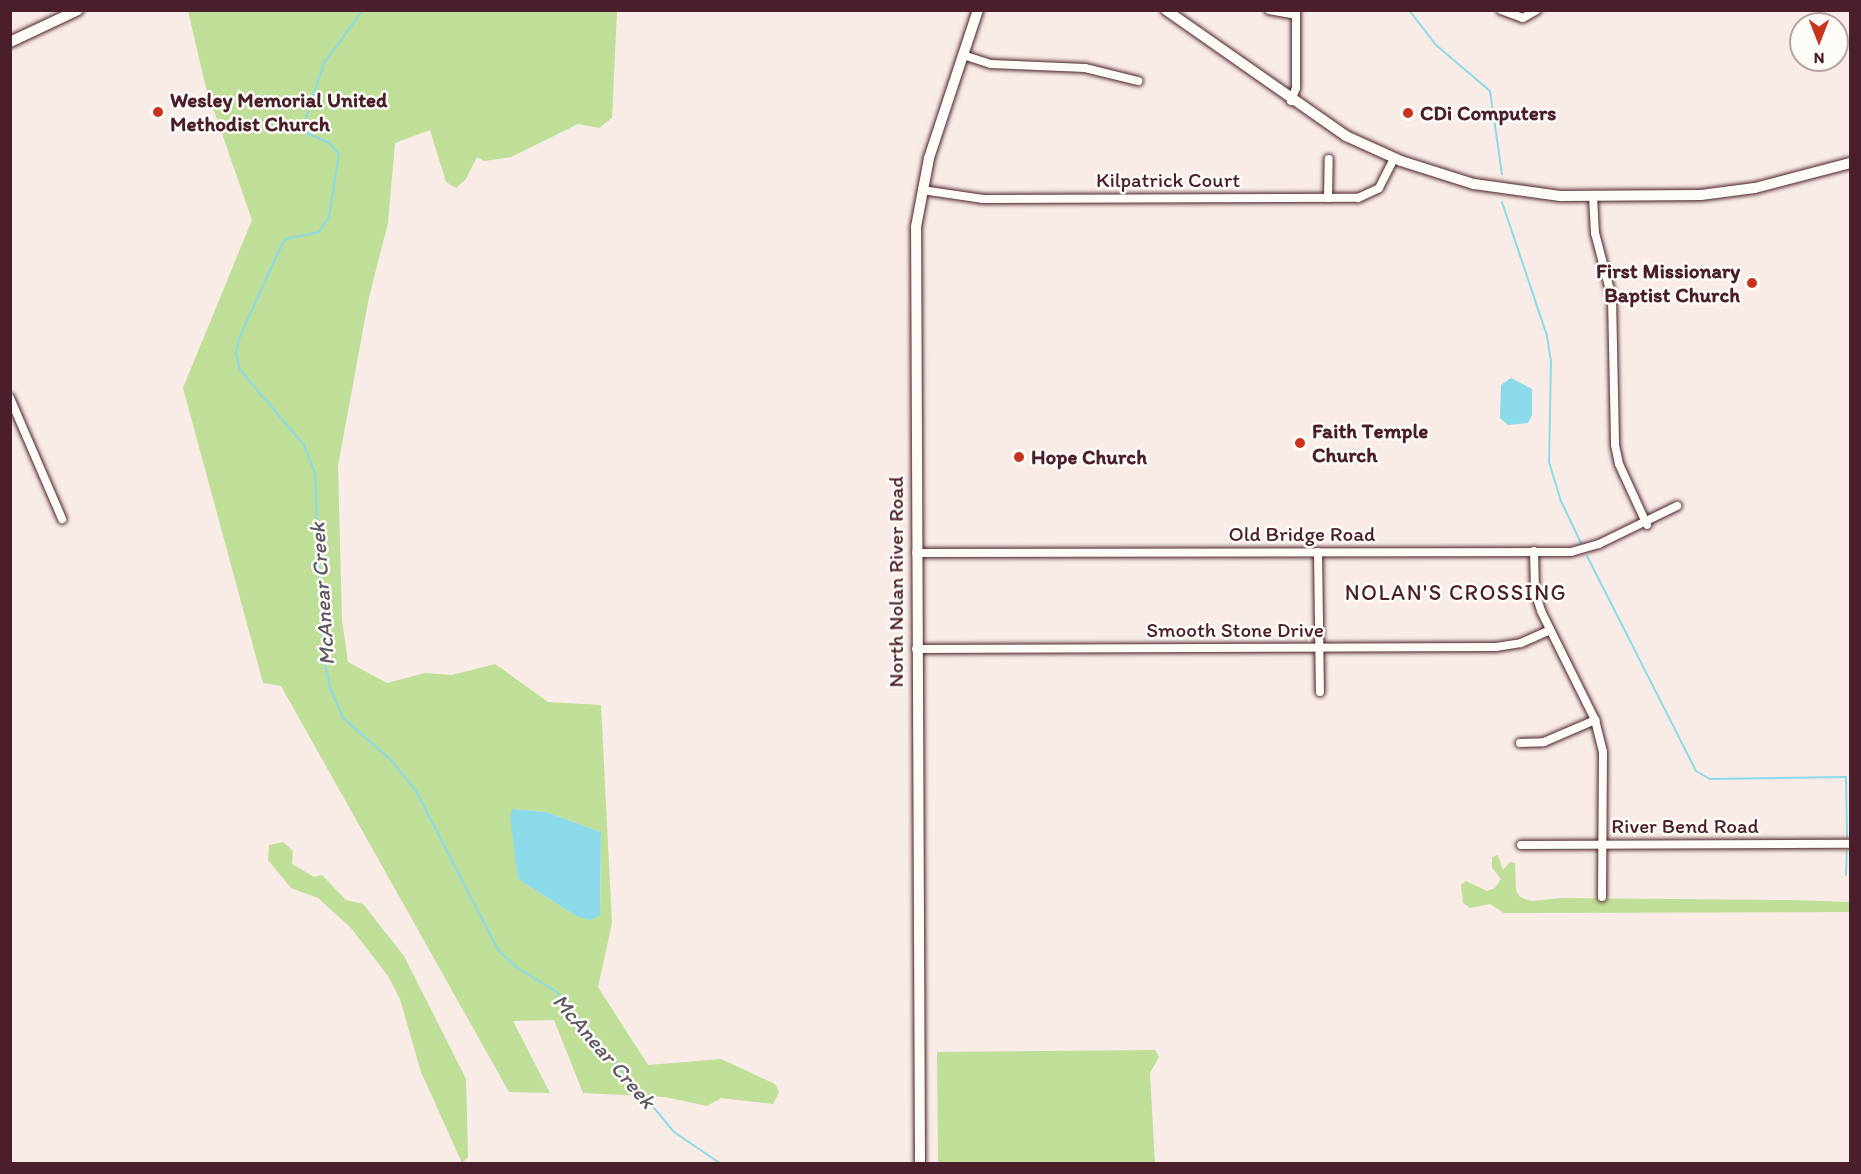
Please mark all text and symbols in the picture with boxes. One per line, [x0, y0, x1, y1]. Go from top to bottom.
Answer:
north arrow [1789, 12, 1849, 72]
text: N [1814, 49, 1824, 68]
place label: Wesley Memorial United Methodist Church [170, 87, 387, 137]
place label: CDi Computers [1420, 100, 1556, 126]
marker: Wesley Memorial United Methodist Church [151, 105, 165, 119]
marker: CDi Computers [1401, 106, 1415, 120]
street label: Kilpatrick Court [1096, 167, 1240, 193]
place label: First Missionary Baptist Church [1596, 258, 1740, 308]
marker: First Missionary Baptist Church [1745, 276, 1759, 290]
place label: Faith Temple Church [1312, 418, 1425, 468]
marker: Faith Temple Church [1293, 436, 1307, 450]
place label: Hope Church [1031, 444, 1148, 470]
marker: Hope Church [1012, 450, 1026, 464]
street label: North Nolan River Road [883, 477, 909, 687]
street label: Old Bridge Road [1229, 521, 1375, 547]
water label: McAnear Creek [304, 522, 340, 666]
district label: NOLAN'S CROSSING [1346, 580, 1566, 606]
street label: Smooth Stone Drive [1146, 617, 1324, 643]
street label: River Bend Road [1611, 813, 1759, 839]
water label: McAnear Creek [547, 988, 661, 1114]

